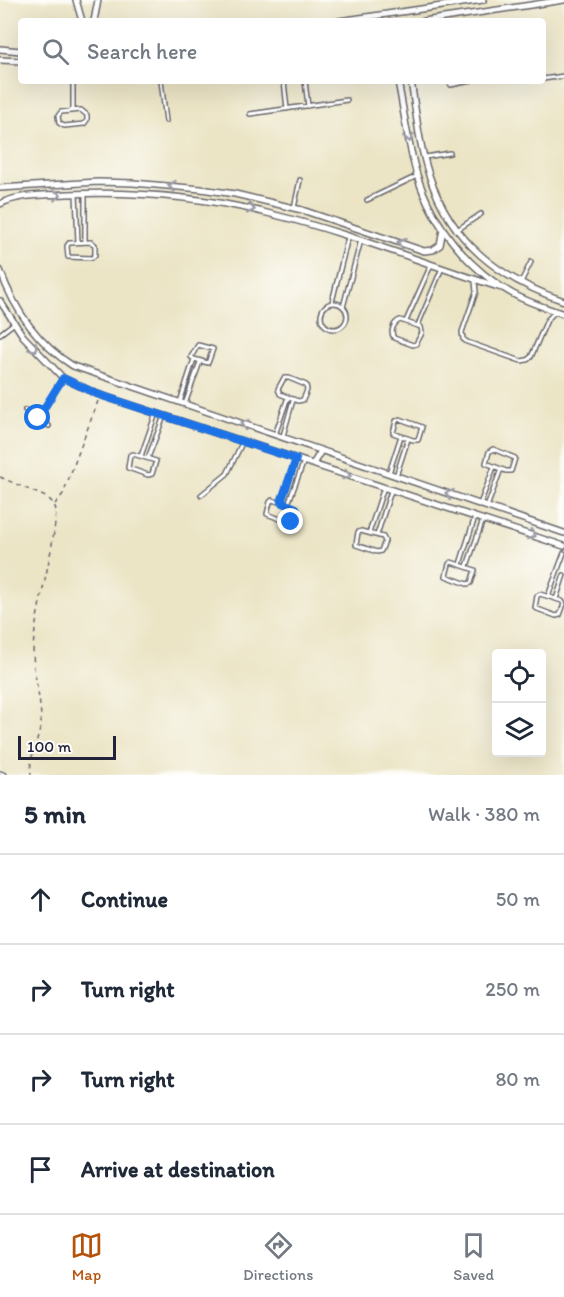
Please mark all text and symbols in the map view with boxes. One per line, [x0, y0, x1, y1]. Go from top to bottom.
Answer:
search box [18, 18, 546, 84]
icon: search [39, 35, 72, 68]
text: Search here [87, 38, 197, 65]
one-way arrow [402, 133, 415, 143]
one-way arrow [168, 180, 177, 193]
one-way arrow [53, 188, 62, 201]
one-way arrow [246, 202, 256, 215]
one-way arrow [397, 238, 407, 251]
one-way arrow [26, 340, 37, 351]
route start [24, 404, 50, 430]
one-way arrow [239, 419, 250, 432]
one-way arrow [341, 468, 352, 480]
one-way arrow [444, 488, 455, 501]
route end [277, 508, 303, 534]
one-way arrow [526, 528, 537, 541]
map controls [492, 649, 546, 757]
button: locate [492, 649, 546, 703]
button: layers [492, 703, 546, 757]
scale bar [18, 733, 116, 760]
text: 100 m [27, 737, 71, 756]
text: 5 min [24, 798, 86, 830]
text: Walk · 380 m [428, 802, 540, 826]
icon: ahead [24, 883, 57, 916]
text: Continue [81, 886, 168, 913]
text: 50 m [496, 887, 540, 911]
icon: right [24, 973, 57, 1006]
text: Turn right [81, 976, 175, 1003]
text: 250 m [485, 977, 540, 1001]
icon: right [24, 1063, 57, 1096]
text: Turn right [81, 1066, 175, 1093]
text: 80 m [495, 1067, 540, 1091]
icon: arrive [24, 1153, 57, 1186]
text: Arrive at destination [81, 1156, 275, 1183]
tab: Map [70, 1229, 103, 1284]
tab: Directions [243, 1229, 313, 1284]
tab: Saved [453, 1229, 494, 1284]

